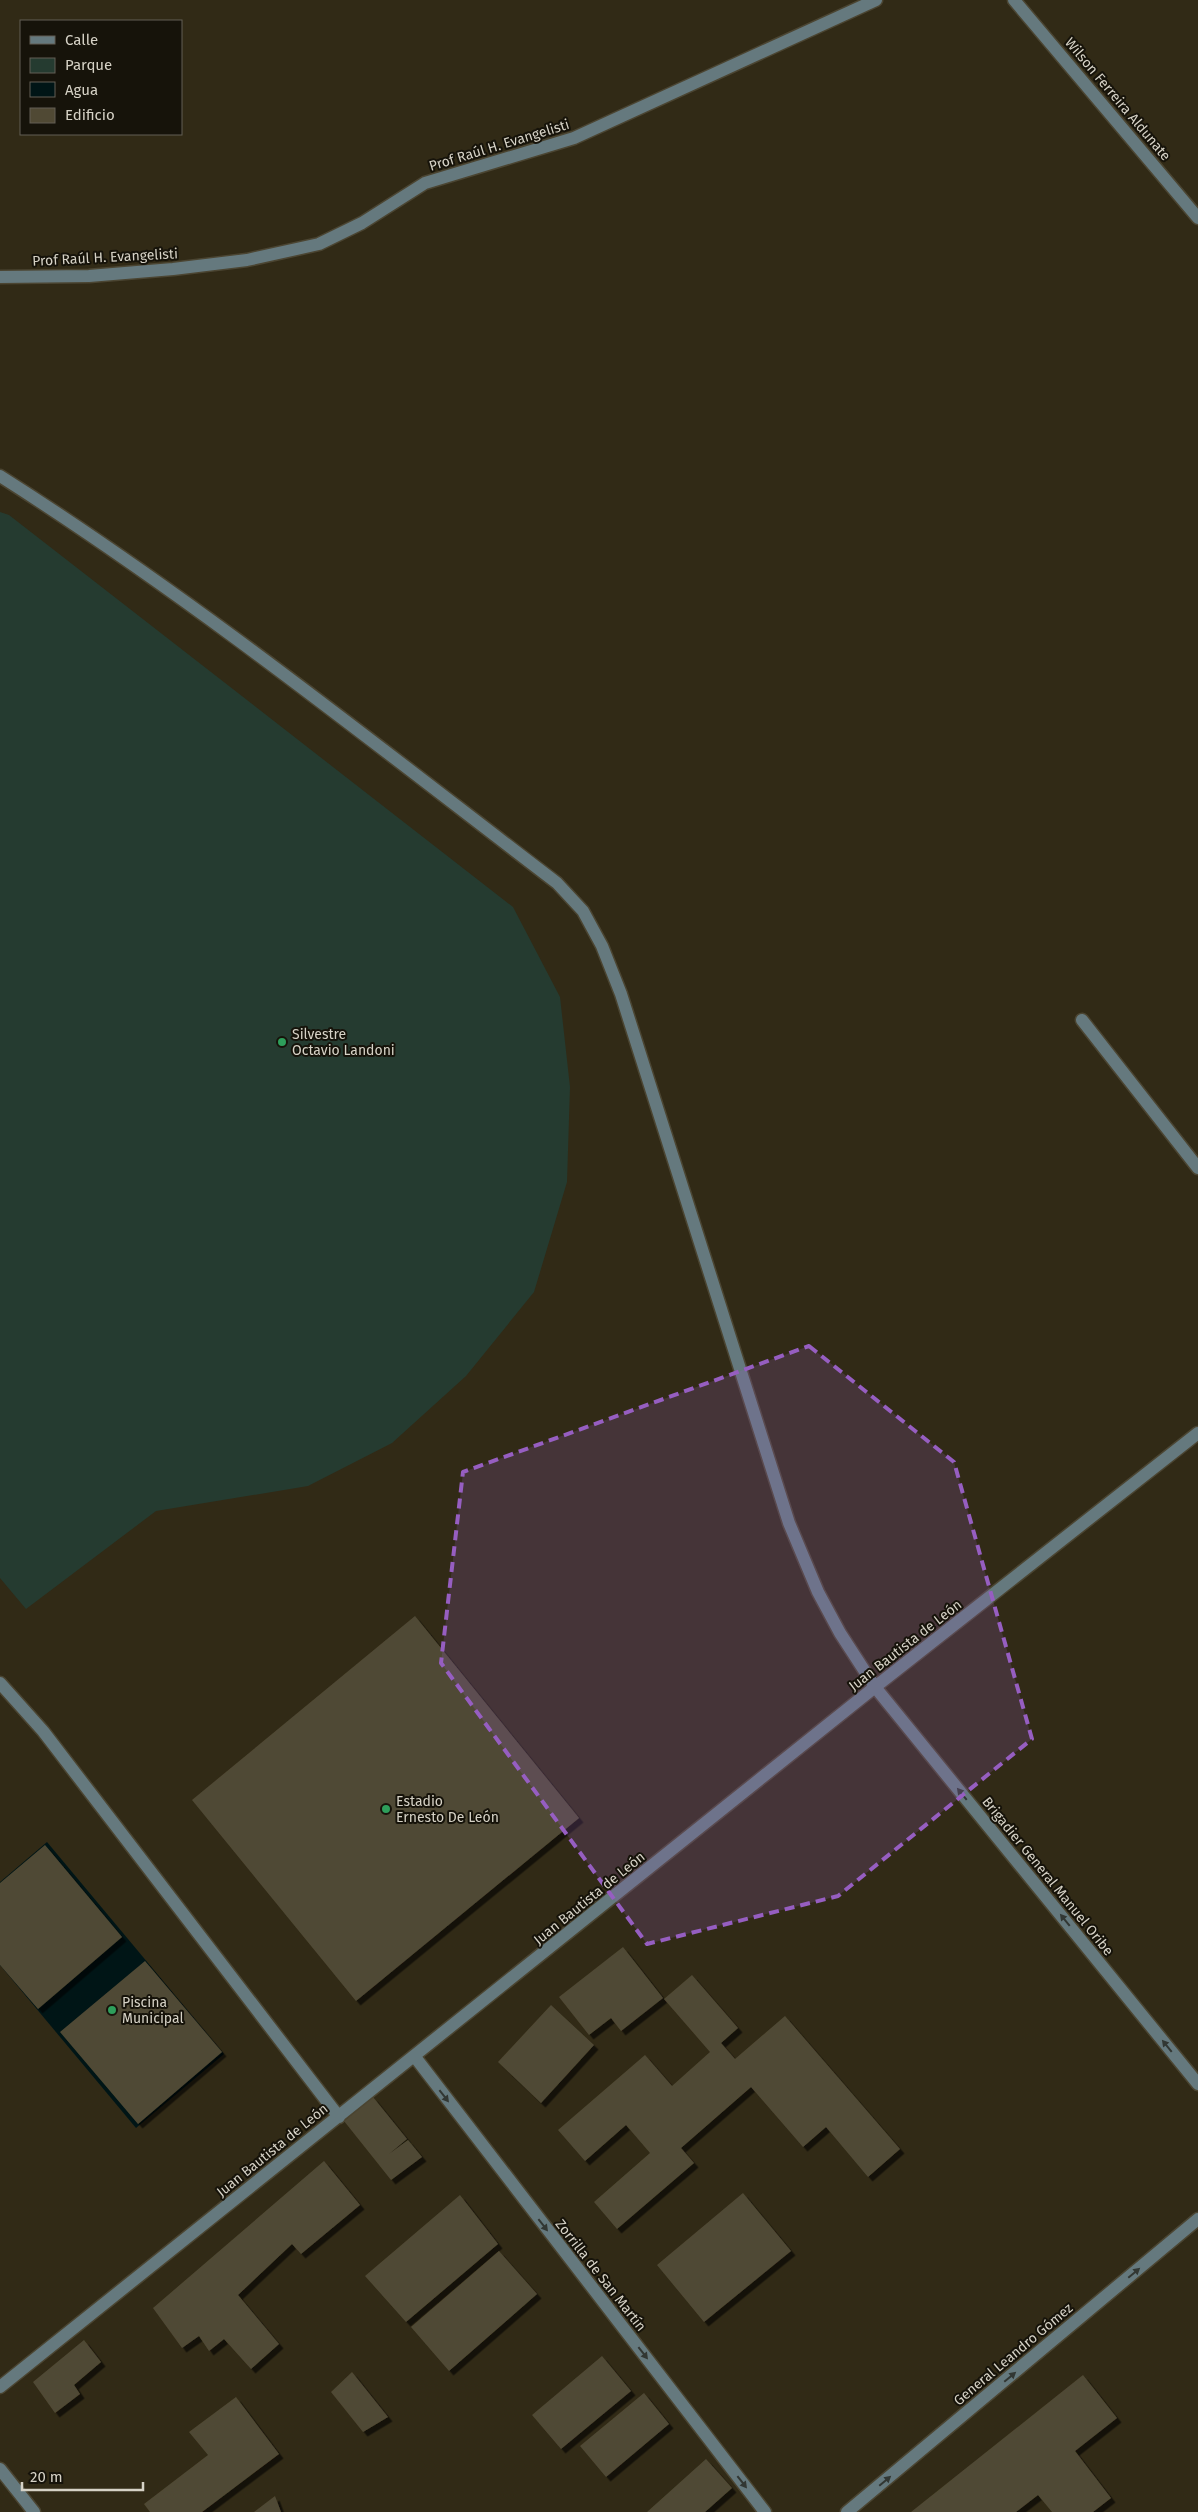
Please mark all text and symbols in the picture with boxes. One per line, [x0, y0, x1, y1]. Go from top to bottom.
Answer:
legend [20, 20, 182, 135]
text: Calle [65, 31, 98, 49]
street label: Wilson Ferreira Aldunate [1061, 34, 1174, 164]
text: Parque [65, 56, 112, 74]
text: Agua [65, 81, 98, 99]
text: Edificio [65, 106, 115, 124]
street label: Prof Raúl H. Evangelisti [427, 116, 571, 175]
street label: Prof Raúl H. Evangelisti [32, 245, 178, 270]
place label: Silvestre Octavio Landoni [292, 1026, 395, 1059]
marker: Silvestre Octavio Landoni [276, 1036, 288, 1048]
street label: Juan Bautista de León [846, 1596, 965, 1695]
one-way arrow [957, 1788, 968, 1801]
place label: Estadio Ernesto De León [396, 1793, 499, 1826]
street label: Brigadier General Manuel Oribe [978, 1793, 1117, 1959]
marker: Estadio Ernesto De León [380, 1803, 392, 1815]
street label: Juan Bautista de León [530, 1848, 648, 1949]
one-way arrow [1059, 1914, 1070, 1927]
place label: Piscina Municipal [122, 1994, 184, 2027]
marker: Piscina Municipal [106, 2004, 118, 2016]
one-way arrow [1162, 2040, 1173, 2053]
one-way arrow [439, 2089, 450, 2102]
street label: Juan Bautista de León [213, 2100, 331, 2201]
street label: Zorrilla de San Martín [552, 2216, 650, 2335]
one-way arrow [538, 2218, 549, 2231]
one-way arrow [1128, 2267, 1141, 2278]
street label: General Leandro Gómez [950, 2300, 1076, 2409]
one-way arrow [637, 2347, 648, 2360]
one-way arrow [1003, 2371, 1016, 2382]
scale bar [22, 2460, 144, 2492]
text: 20 m [30, 2468, 63, 2486]
one-way arrow [736, 2475, 747, 2488]
one-way arrow [878, 2475, 891, 2486]

